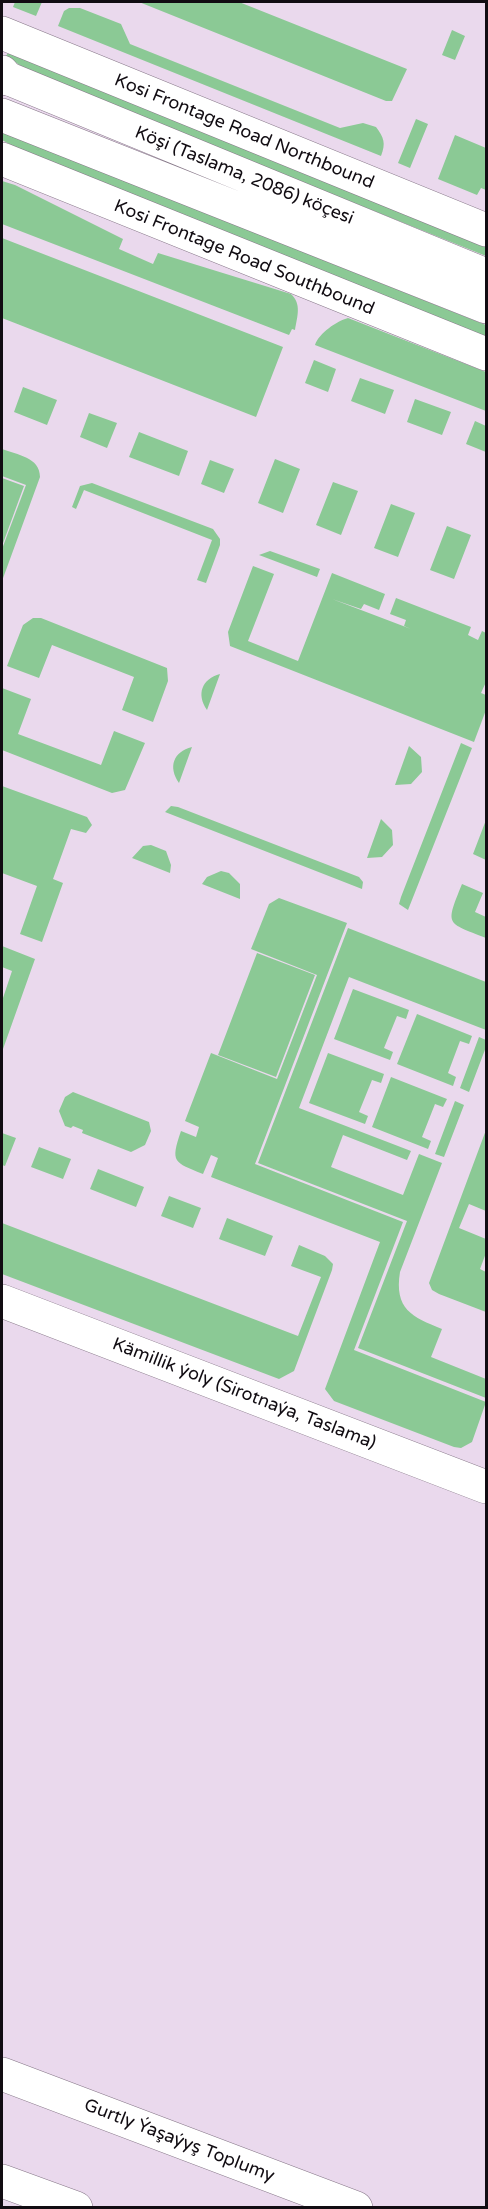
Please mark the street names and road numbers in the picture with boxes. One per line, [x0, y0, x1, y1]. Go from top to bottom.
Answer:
street label: Kosi Frontage Road Northbound [111, 70, 377, 194]
street label: Köşi (Taslama, 2086) köçesi [131, 122, 357, 230]
street label: Kosi Frontage Road Southbound [111, 196, 377, 320]
street label: Kämillik ýoly (Sirotnaýa, Taslama) [109, 1334, 379, 1454]
street label: Gurtly Ýaşaýyş Toplumy [81, 2095, 277, 2187]

